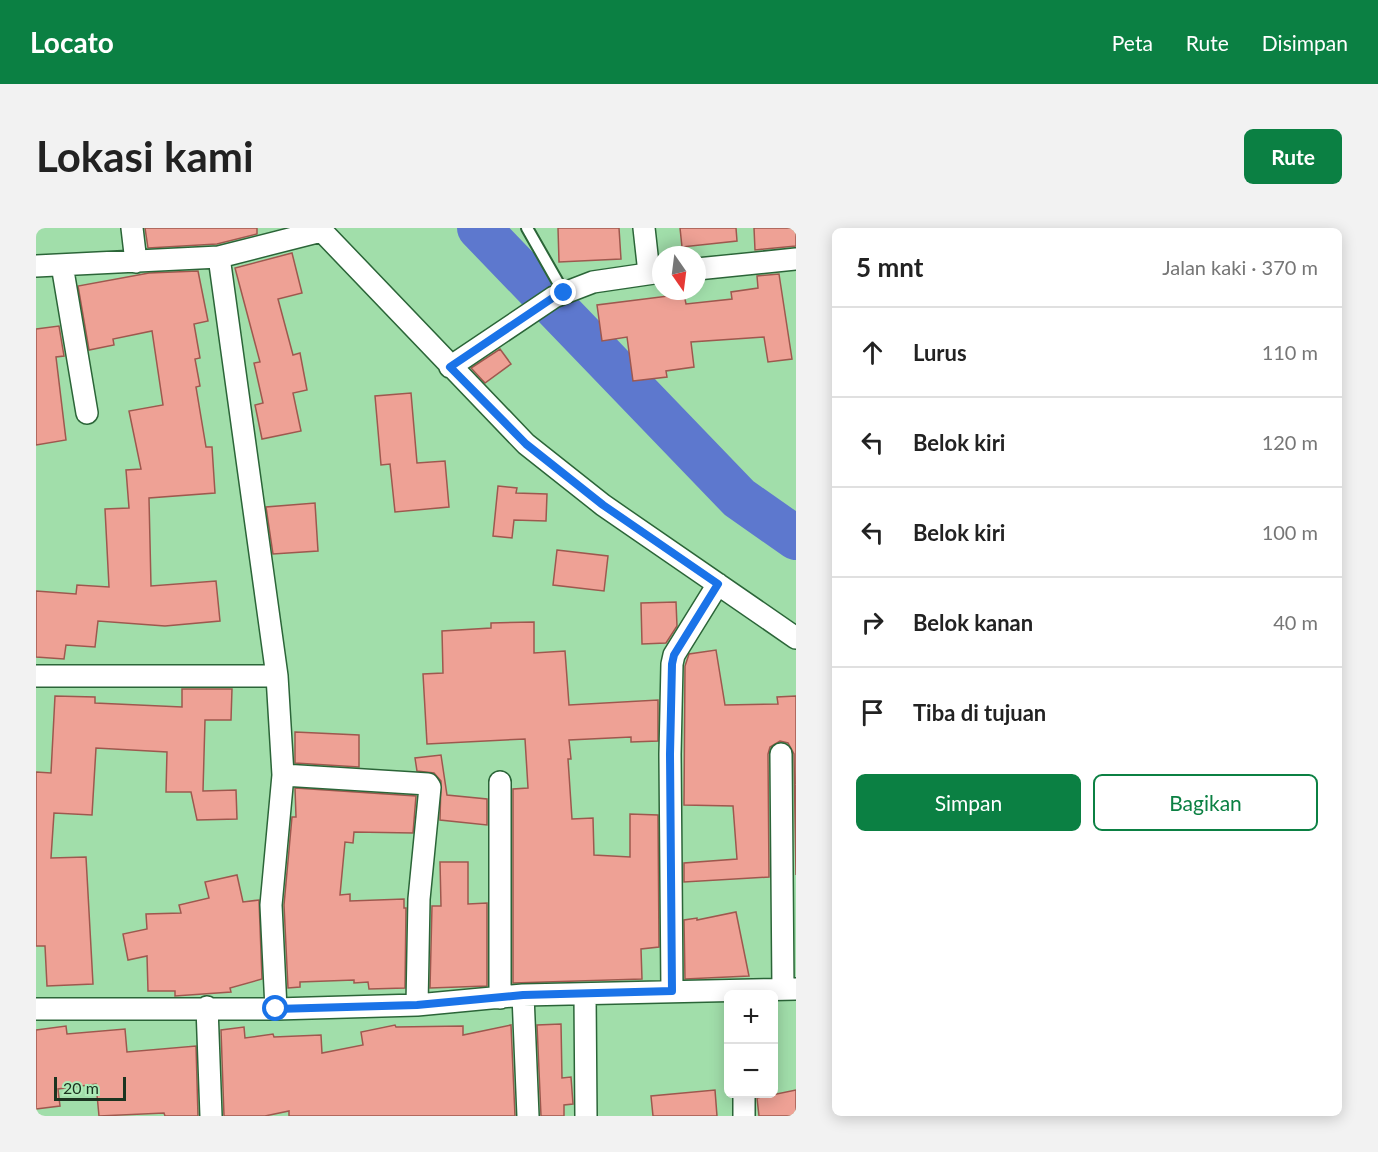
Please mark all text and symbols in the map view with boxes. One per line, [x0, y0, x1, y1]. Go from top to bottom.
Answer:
text: Locato [30, 25, 114, 59]
text: Peta [1112, 30, 1153, 55]
text: Rute [1186, 30, 1229, 55]
text: Disimpan [1262, 30, 1348, 55]
button: Rute [1244, 129, 1342, 184]
text: Lokasi kami [36, 131, 254, 181]
north arrow [652, 246, 706, 300]
text: 5 mnt [856, 251, 923, 283]
text: Jalan kaki · 370 m [1162, 255, 1318, 279]
route end [550, 279, 576, 305]
icon: ahead [856, 336, 889, 369]
text: Lurus [913, 339, 967, 366]
text: 110 m [1262, 340, 1318, 364]
icon: left [856, 426, 889, 459]
text: Belok kiri [913, 429, 1005, 456]
text: 120 m [1262, 430, 1318, 454]
icon: left [856, 516, 889, 549]
text: Belok kiri [913, 519, 1005, 546]
text: 100 m [1262, 520, 1318, 544]
icon: right [856, 606, 889, 639]
text: Belok kanan [913, 609, 1033, 636]
text: 40 m [1273, 610, 1318, 634]
icon: arrive [856, 696, 889, 729]
text: Tiba di tujuan [913, 699, 1046, 726]
button: Simpan [856, 774, 1081, 831]
button: Bagikan [1093, 774, 1318, 831]
map controls [724, 990, 778, 1098]
button: + [724, 990, 778, 1044]
route start [262, 995, 288, 1021]
button: − [724, 1044, 778, 1098]
scale bar [54, 1074, 126, 1102]
text: 20 m [63, 1078, 99, 1097]

